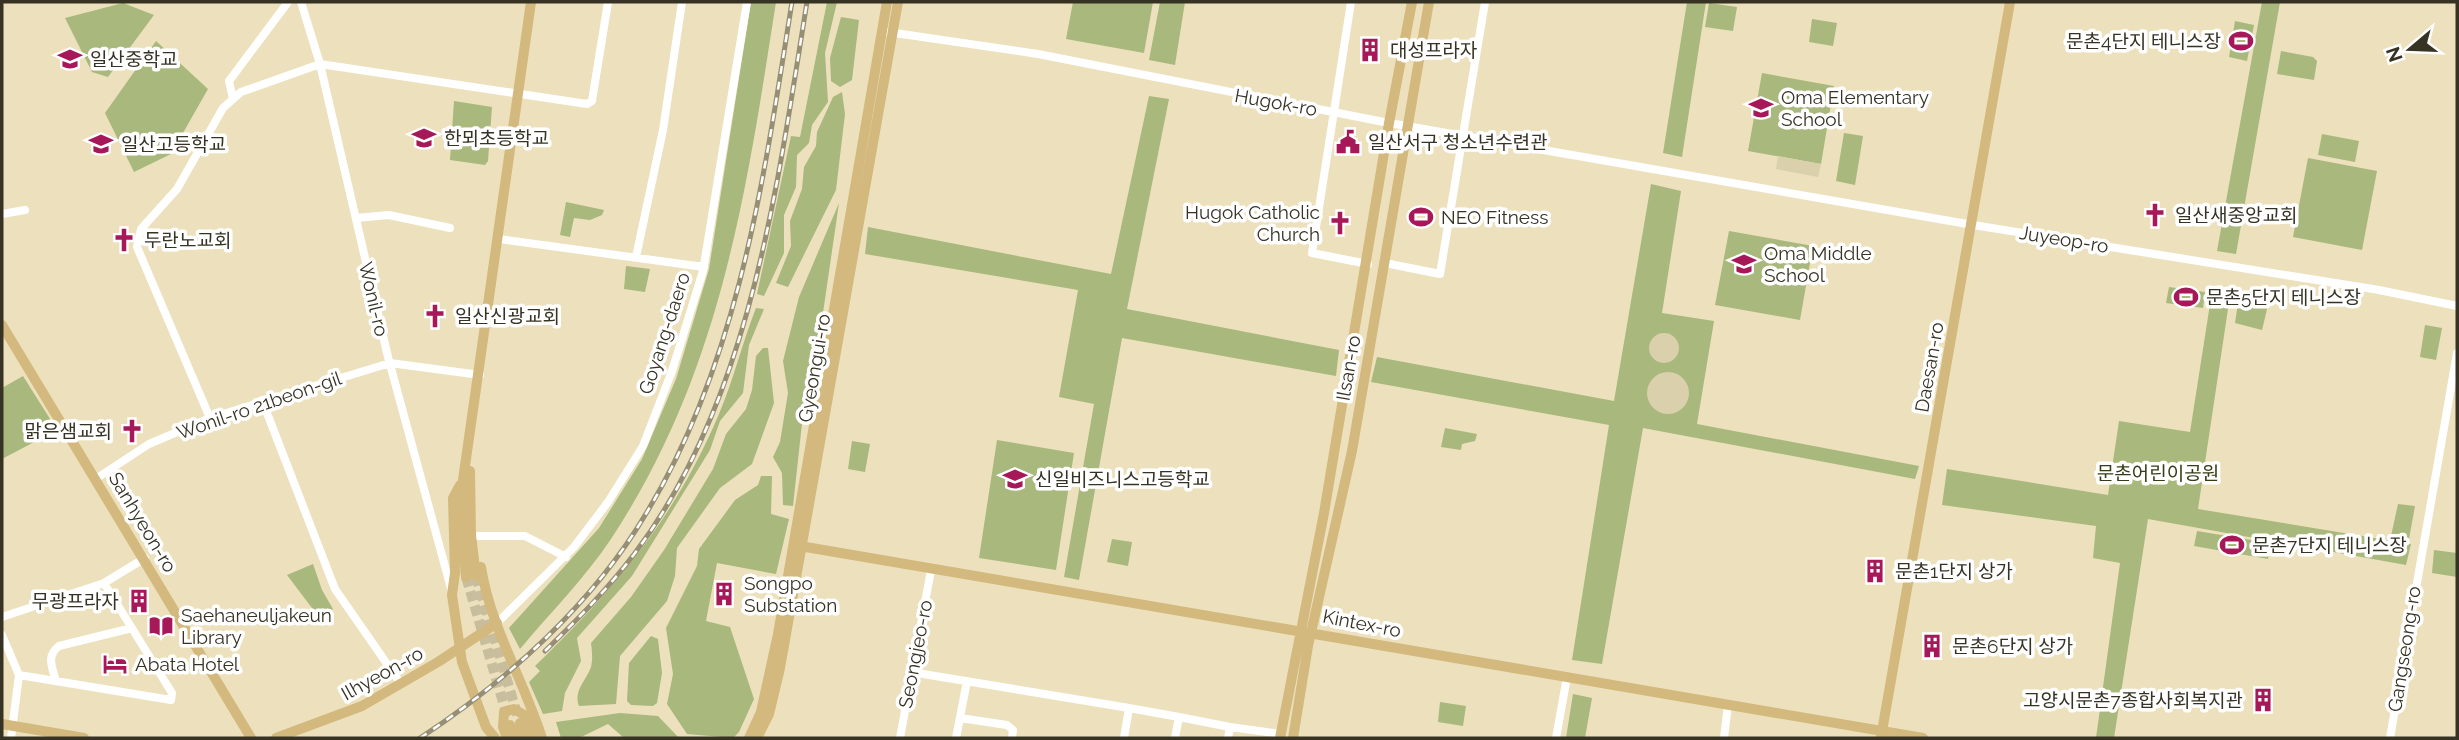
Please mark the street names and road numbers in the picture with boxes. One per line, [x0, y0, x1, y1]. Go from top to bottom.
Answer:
street label: Hugok-ro [1233, 84, 1319, 120]
street label: Juyeop-ro [2018, 221, 2110, 257]
street label: Wonil-ro [355, 260, 393, 338]
street label: Goyang-daero [634, 269, 694, 397]
street label: Gyeongui-ro [794, 312, 834, 424]
street label: Daesan-ro [1910, 320, 1948, 414]
street label: Ilsan-ro [1331, 333, 1365, 403]
street label: Wonil-ro 21beon-gil [174, 366, 345, 444]
street label: Sanhyeon-ro [104, 468, 182, 576]
street label: Gangseong-ro [2383, 585, 2425, 713]
street label: Seongjeo-ro [894, 598, 936, 710]
street label: Kintex-ro [1321, 605, 1403, 641]
street label: Ilhyeon-ro [337, 642, 427, 704]

